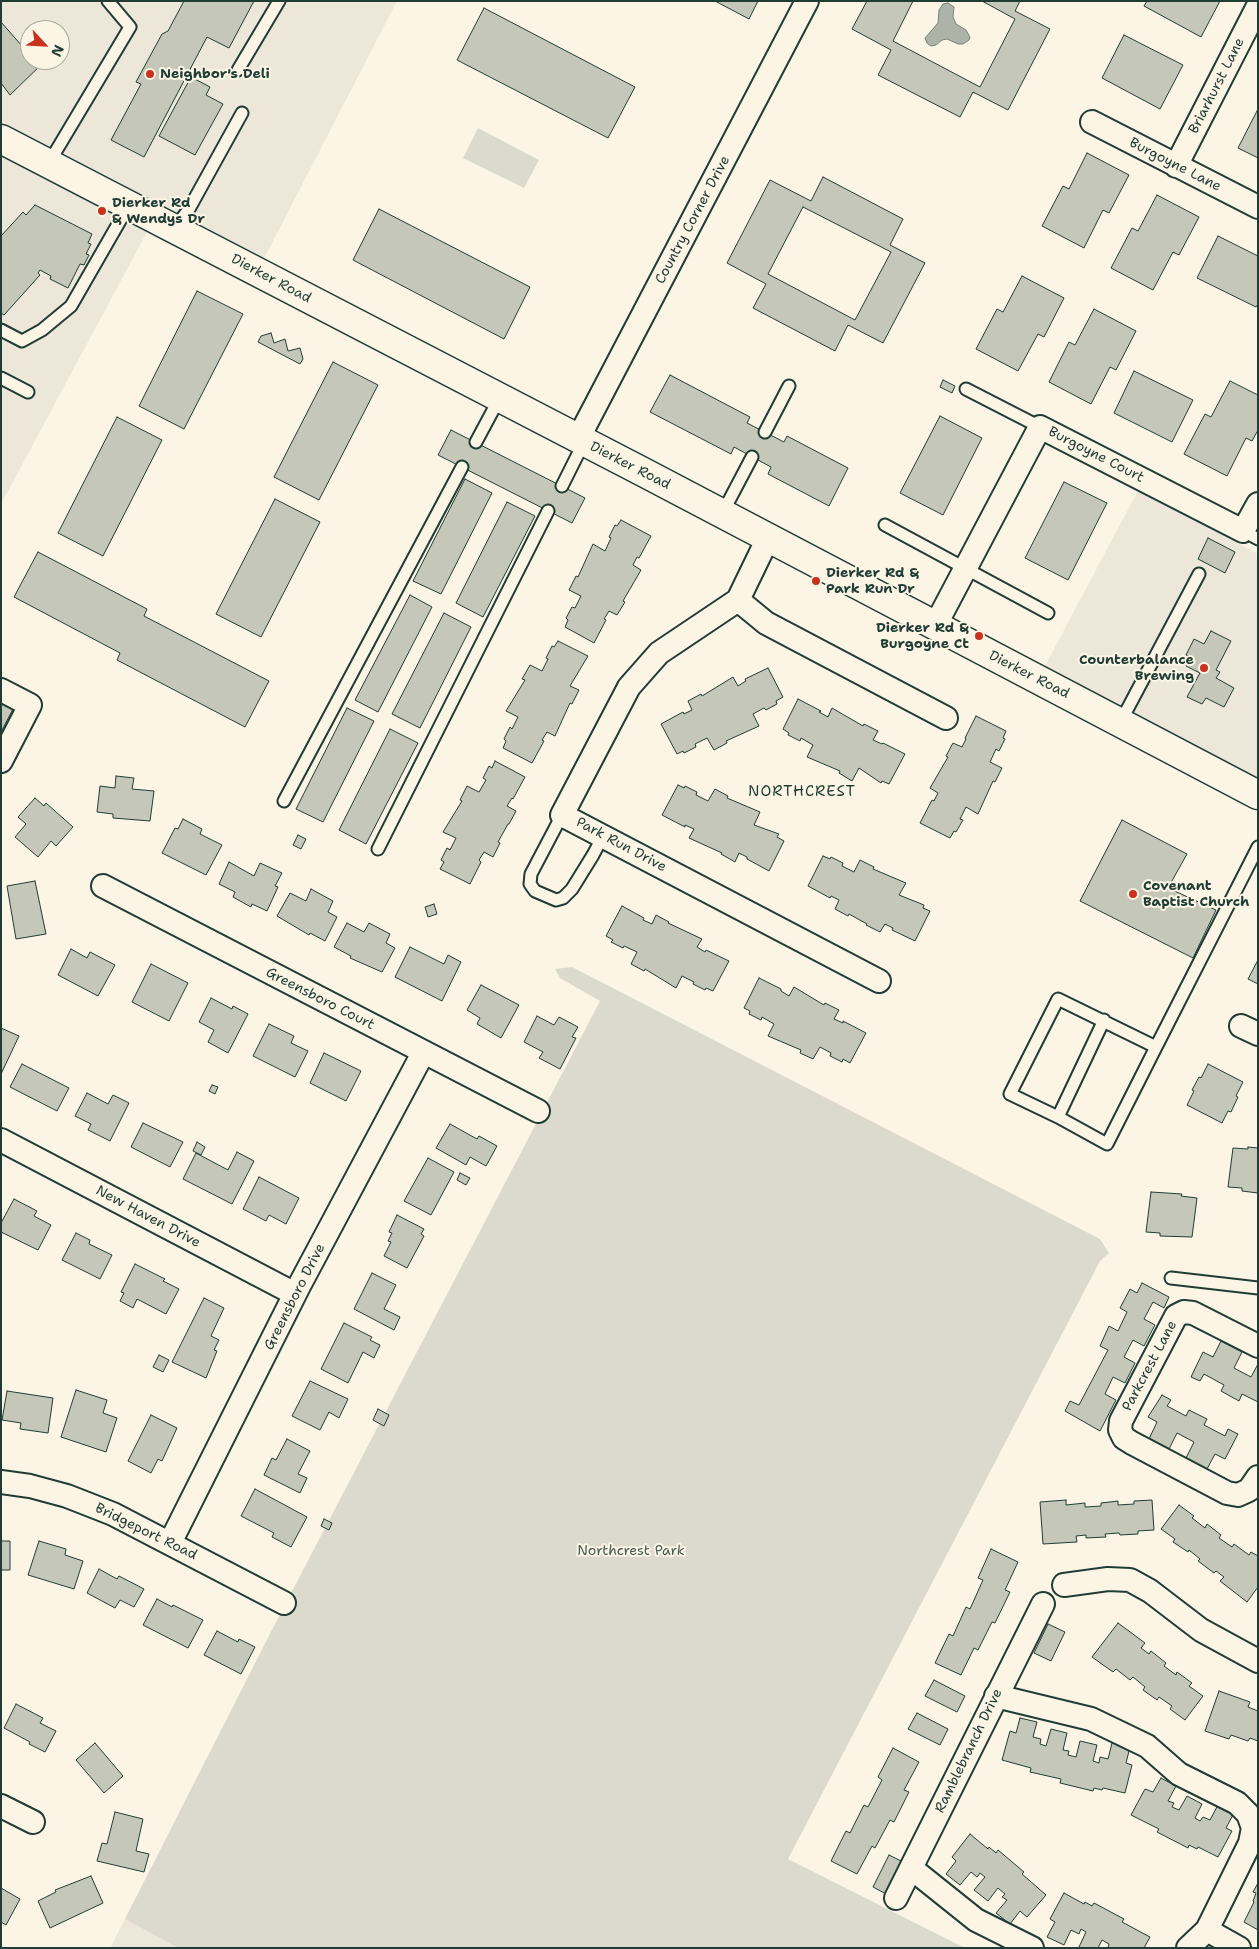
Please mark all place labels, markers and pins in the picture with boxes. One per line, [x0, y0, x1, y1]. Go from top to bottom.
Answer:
place label: Neighbor's Deli [160, 66, 270, 82]
marker: Neighbor's Deli [144, 68, 156, 80]
place label: Dierker Rd & Wendys Dr [112, 195, 205, 228]
marker: Dierker Rd & Wendys Dr [96, 205, 108, 217]
place label: Dierker Rd & Park Run Dr [826, 565, 919, 598]
marker: Dierker Rd & Park Run Dr [810, 575, 822, 587]
place label: Dierker Rd & Burgoyne Ct [876, 620, 969, 652]
marker: Dierker Rd & Burgoyne Ct [973, 630, 985, 642]
place label: Counterbalance Brewing [1079, 652, 1194, 684]
marker: Counterbalance Brewing [1198, 662, 1210, 674]
place label: Covenant Baptist Church [1143, 878, 1249, 910]
marker: Covenant Baptist Church [1127, 888, 1139, 900]

